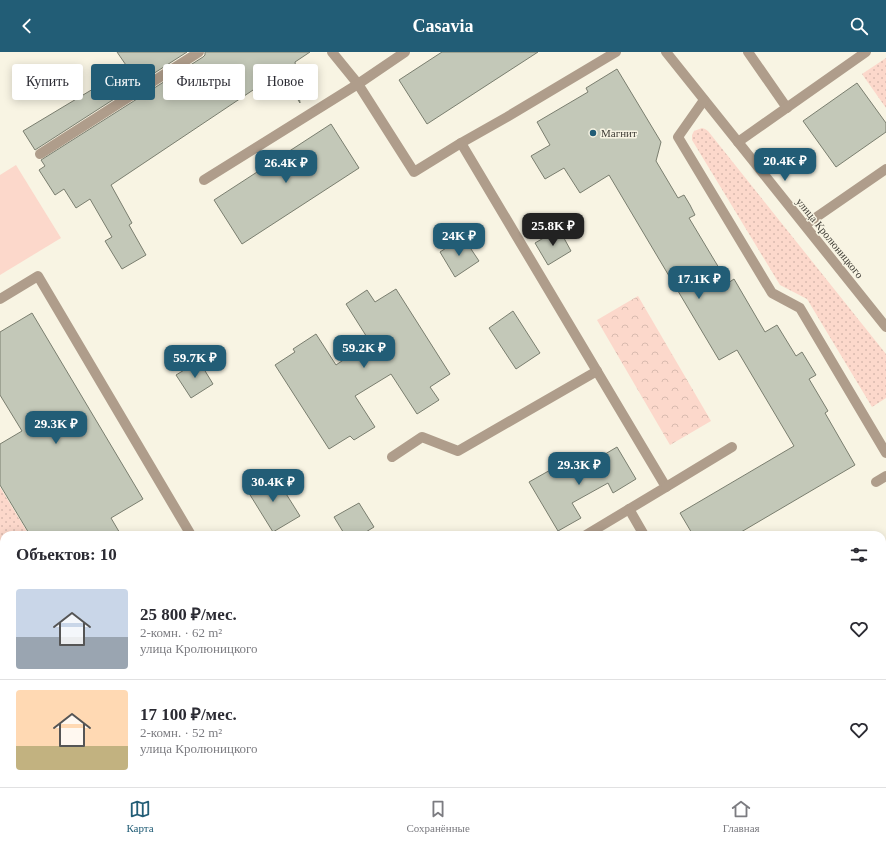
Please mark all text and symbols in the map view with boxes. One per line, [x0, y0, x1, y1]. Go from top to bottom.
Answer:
icon: back [16, 15, 38, 37]
icon: search [848, 15, 870, 37]
text: Casavia [412, 16, 474, 36]
chip: Купить [12, 64, 83, 100]
chip: Снять [91, 64, 155, 100]
chip: Фильтры [163, 64, 245, 100]
chip: Новое [253, 64, 318, 100]
place label: Магнит [601, 127, 637, 139]
marker: Магнит [588, 128, 598, 138]
pin: 20.4K ₽ [748, 148, 822, 182]
pin: 26.4K ₽ [249, 150, 323, 184]
text: 20.4K ₽ [763, 153, 807, 168]
text: 26.4K ₽ [264, 155, 308, 170]
street label: улица Кролюницкого [794, 196, 866, 281]
pin: 25.8K ₽ [516, 213, 590, 247]
text: 25.8K ₽ [531, 218, 575, 233]
pin: 24K ₽ [431, 223, 487, 257]
text: 24K ₽ [442, 228, 476, 243]
pin: 17.1K ₽ [662, 266, 736, 300]
text: 17.1K ₽ [677, 271, 721, 286]
pin: 59.2K ₽ [327, 335, 401, 369]
text: 59.2K ₽ [342, 340, 386, 355]
pin: 59.7K ₽ [158, 345, 232, 379]
text: 59.7K ₽ [173, 350, 217, 365]
pin: 29.3K ₽ [19, 411, 93, 445]
text: 29.3K ₽ [34, 416, 78, 431]
pin: 29.3K ₽ [542, 452, 616, 486]
text: 29.3K ₽ [557, 457, 601, 472]
pin: 30.4K ₽ [236, 469, 310, 503]
text: 30.4K ₽ [251, 474, 295, 489]
icon: filters [848, 544, 870, 566]
text: Объектов: 10 [16, 545, 117, 564]
icon: home [48, 605, 96, 653]
text: 25 800 ₽/мес. [140, 605, 237, 624]
icon: heart [848, 618, 870, 640]
text: 2-комн. · 62 m² [140, 625, 222, 640]
text: улица Кролюницкого [140, 641, 258, 656]
text: 17 100 ₽/мес. [140, 705, 237, 724]
icon: home [48, 706, 96, 754]
icon: heart [848, 719, 870, 741]
text: 2-комн. · 52 m² [140, 725, 222, 740]
text: улица Кролюницкого [140, 741, 258, 756]
tab: Карта [126, 798, 154, 834]
tab: Сохранённые [407, 798, 470, 834]
tab: Главная [723, 798, 760, 834]

